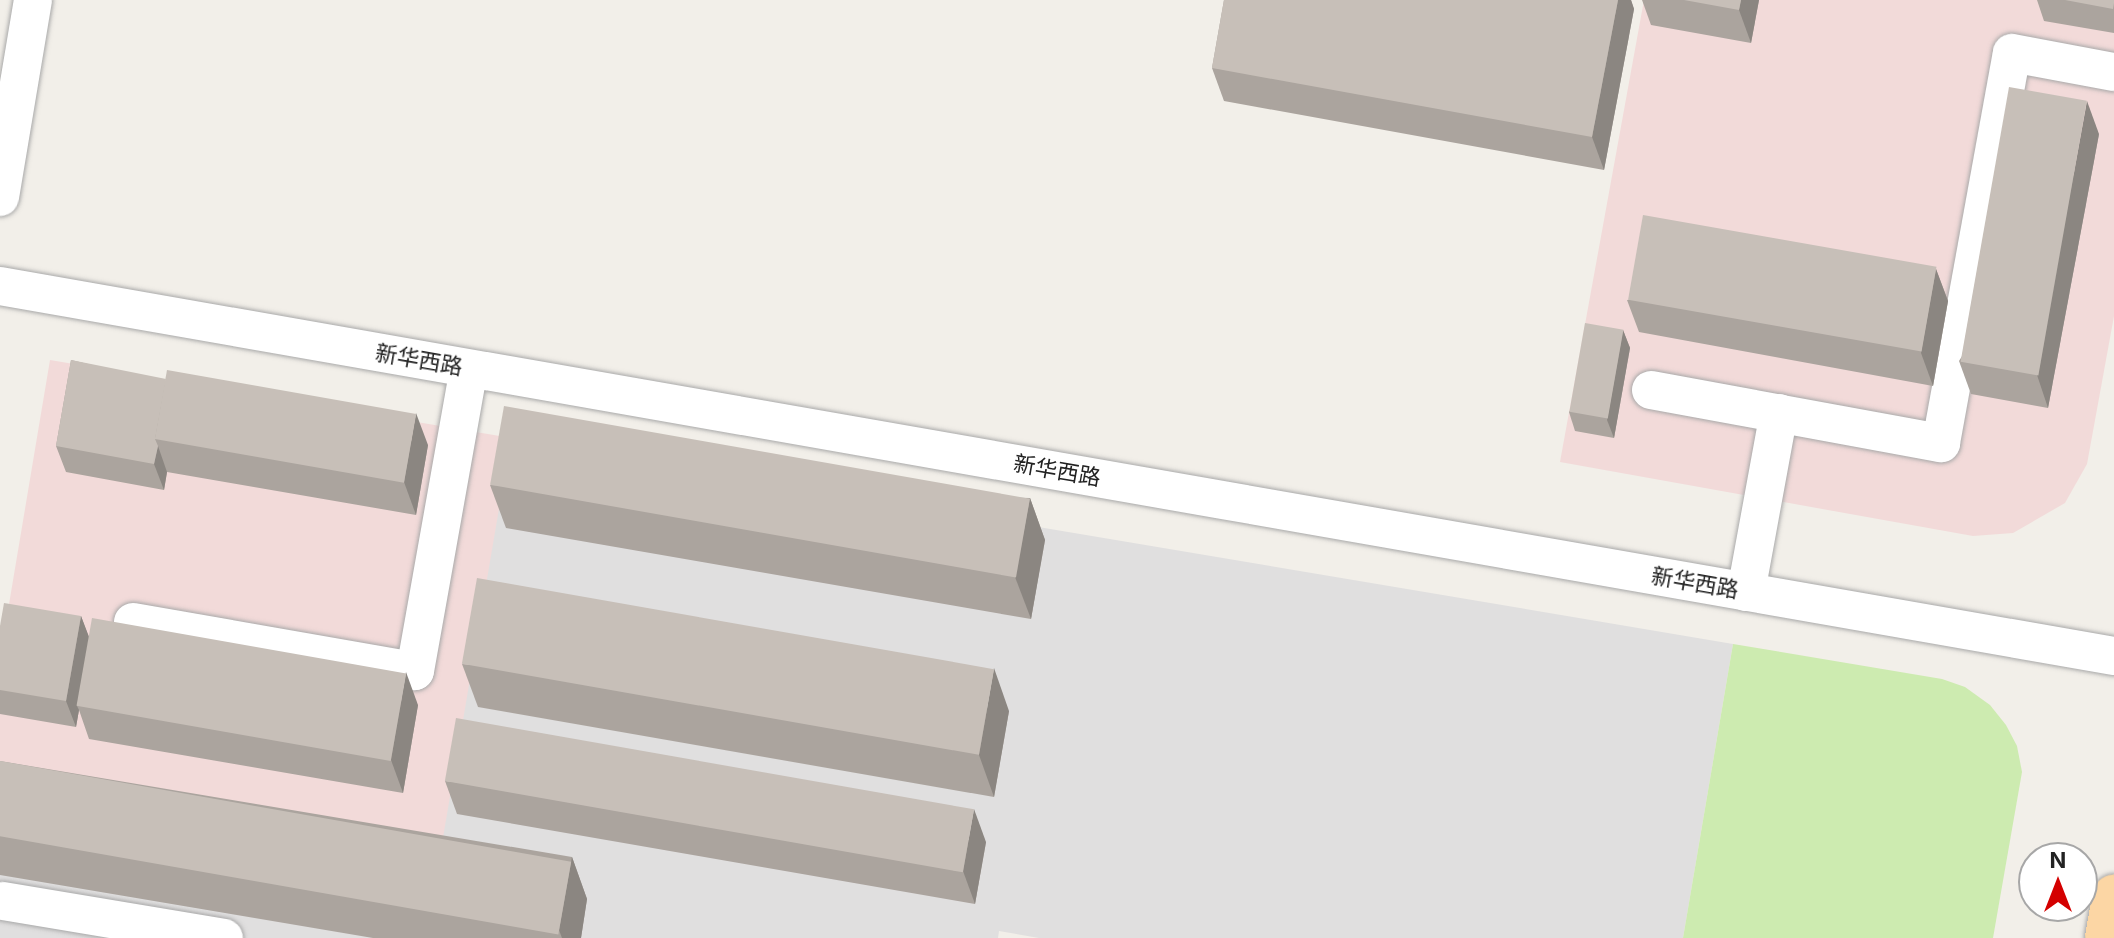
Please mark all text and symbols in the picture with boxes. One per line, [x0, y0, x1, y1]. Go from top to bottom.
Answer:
street label: 新华西路 [373, 339, 465, 381]
street label: 新华西路 [1011, 450, 1103, 492]
street label: 新华西路 [1649, 562, 1741, 604]
north arrow [2018, 842, 2098, 922]
text: N [2050, 847, 2066, 873]

